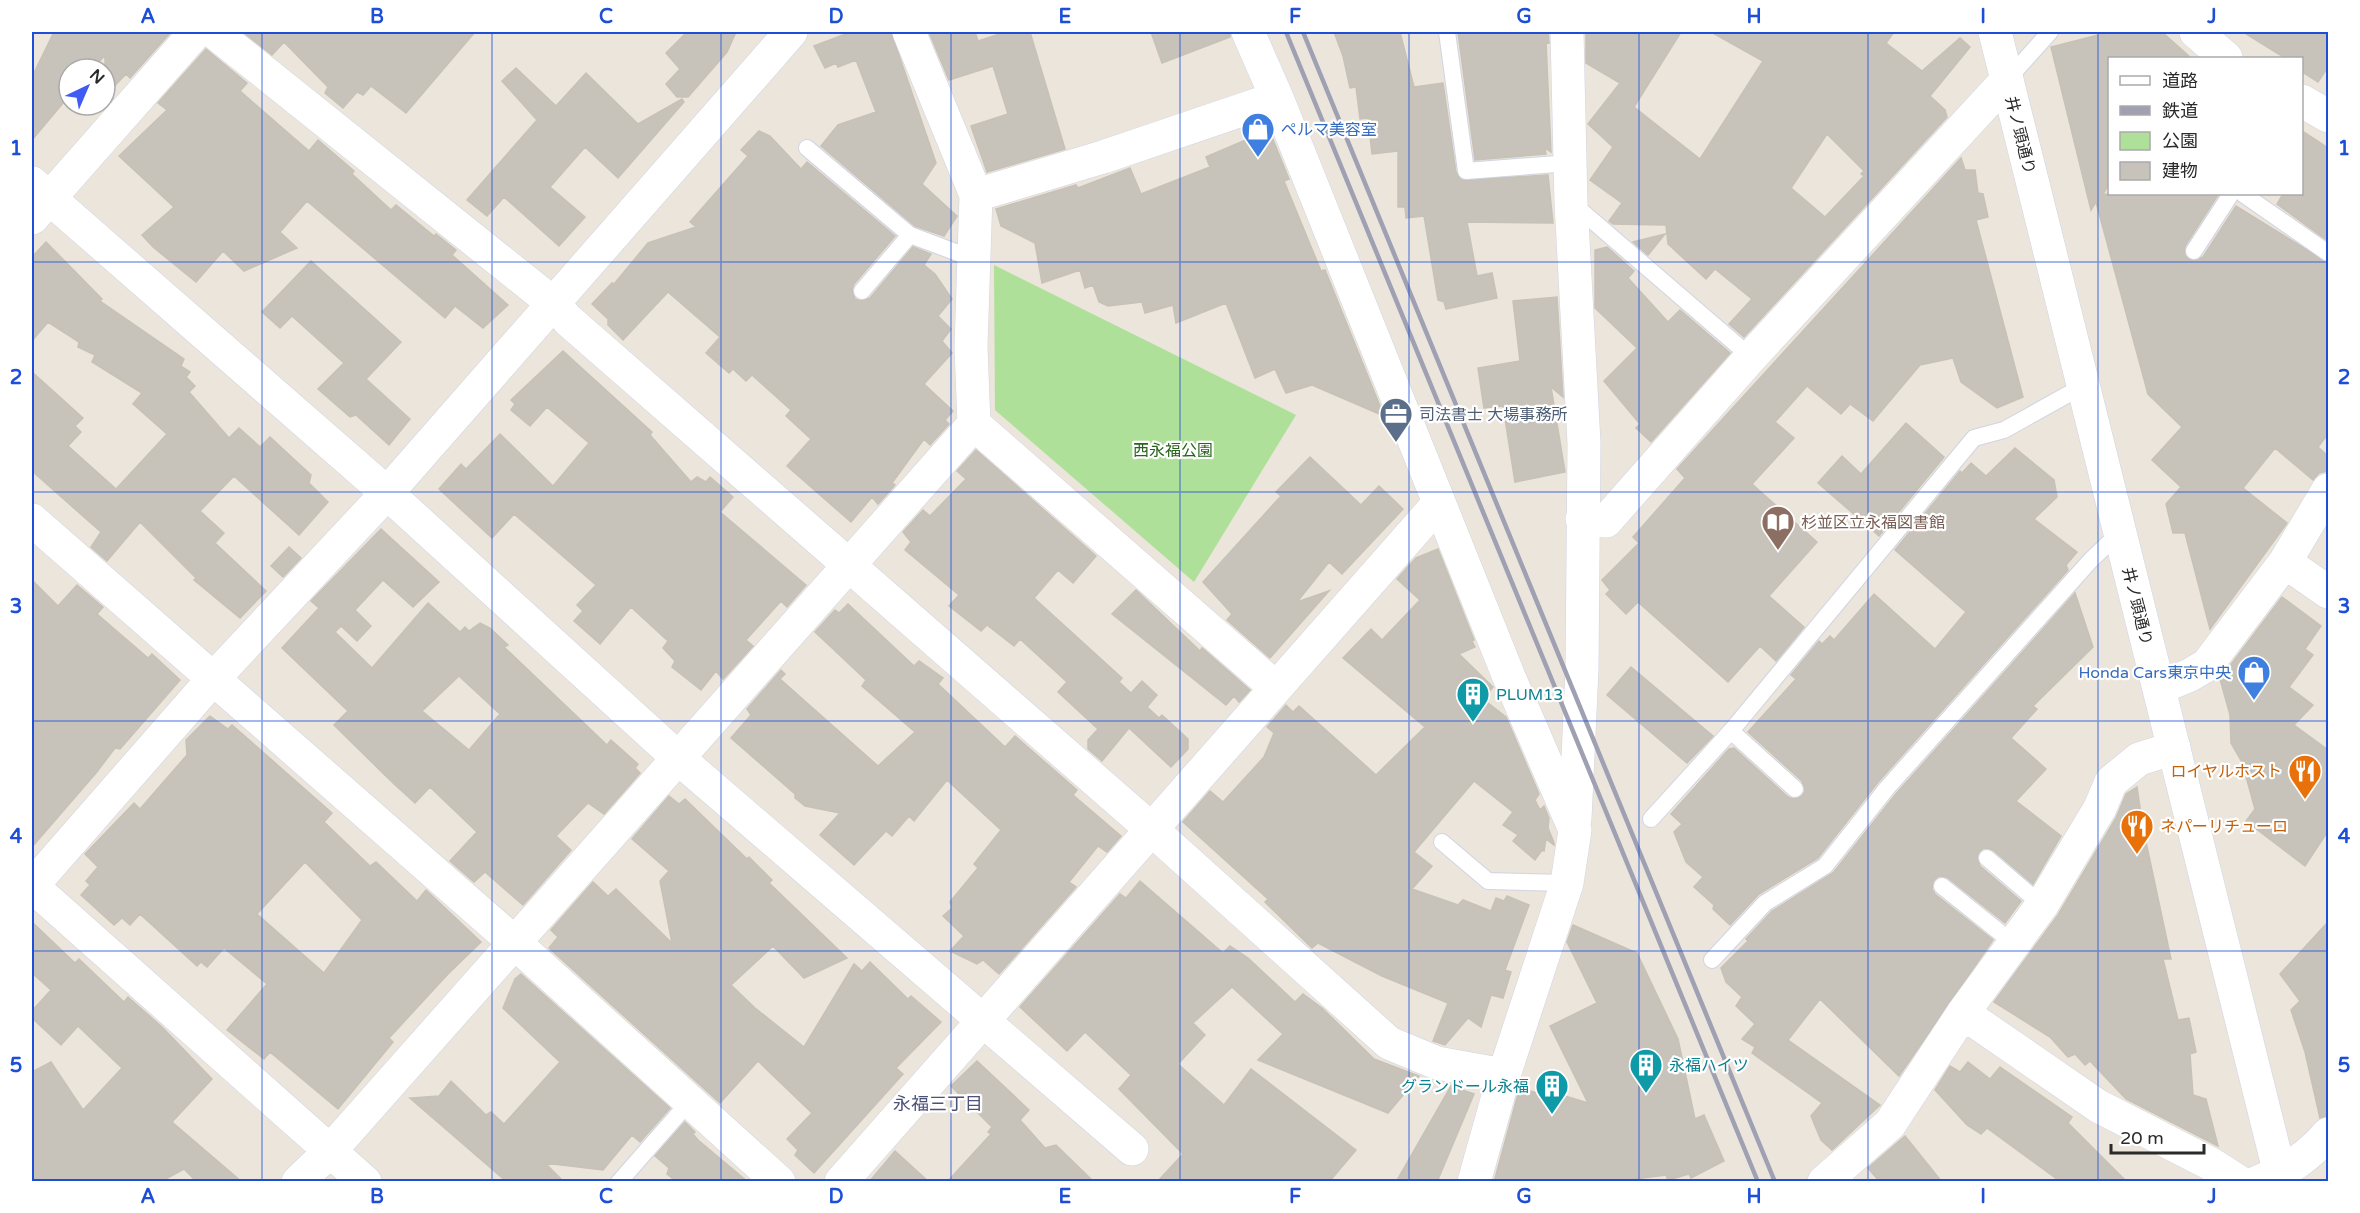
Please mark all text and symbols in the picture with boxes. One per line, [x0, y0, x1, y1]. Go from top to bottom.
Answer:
text: A [141, 5, 156, 29]
text: B [370, 5, 384, 29]
text: C [599, 5, 613, 29]
text: D [828, 5, 844, 29]
text: E [1059, 5, 1072, 29]
text: F [1289, 5, 1301, 29]
text: G [1516, 5, 1532, 29]
text: H [1746, 5, 1762, 29]
text: I [1980, 5, 1986, 29]
text: J [2206, 5, 2217, 29]
north arrow [57, 57, 117, 117]
legend [2108, 57, 2303, 195]
text: N [85, 65, 108, 89]
text: 道路 [2162, 70, 2198, 92]
street label: 井ノ頭通り [2001, 94, 2039, 176]
text: 鉄道 [2162, 100, 2198, 122]
shop icon: ペルマ美容室 [1240, 111, 1276, 158]
place label: ペルマ美容室 [1281, 120, 1377, 140]
text: 公園 [2162, 130, 2198, 152]
text: 1 [10, 137, 22, 161]
text: 1 [2338, 137, 2350, 161]
text: 建物 [2162, 160, 2198, 182]
text: 2 [10, 366, 22, 390]
text: 2 [2338, 366, 2350, 390]
office icon: 司法書士 大場事務所 [1378, 396, 1414, 443]
place label: 司法書士 大場事務所 [1419, 405, 1567, 425]
park label: 西永福公園 [1133, 441, 1213, 461]
library icon: 杉並区立永福図書館 [1760, 504, 1796, 551]
place label: 杉並区立永福図書館 [1801, 513, 1945, 533]
street label: 井ノ頭通り [2118, 565, 2156, 647]
text: 3 [10, 595, 22, 619]
text: 3 [2338, 595, 2350, 619]
shop icon: Honda Cars東京中央 [2236, 654, 2272, 701]
place label: Honda Cars東京中央 [2079, 663, 2231, 683]
building icon: PLUM13 [1455, 676, 1491, 723]
place label: PLUM13 [1496, 685, 1563, 705]
restaurant icon: ロイヤルホスト [2287, 753, 2323, 800]
place label: ロイヤルホスト [2170, 762, 2282, 782]
restaurant icon: ネパーリチューロ [2119, 808, 2155, 855]
place label: ネパーリチューロ [2160, 817, 2288, 837]
text: 4 [10, 825, 23, 849]
text: 4 [2338, 825, 2351, 849]
building icon: 永福ハイツ [1628, 1047, 1664, 1094]
text: 5 [10, 1054, 22, 1078]
text: 5 [2338, 1054, 2350, 1078]
place label: 永福ハイツ [1669, 1056, 1749, 1076]
building icon: グランドール永福 [1534, 1068, 1570, 1115]
place label: グランドール永福 [1401, 1077, 1529, 1097]
district label: 永福三丁目 [893, 1093, 983, 1115]
scale bar [2111, 1117, 2204, 1155]
text: 20 m [2120, 1127, 2164, 1149]
text: A [141, 1185, 156, 1209]
text: B [370, 1185, 384, 1209]
text: C [599, 1185, 613, 1209]
text: D [828, 1185, 844, 1209]
text: E [1059, 1185, 1072, 1209]
text: F [1289, 1185, 1301, 1209]
text: G [1516, 1185, 1532, 1209]
text: H [1746, 1185, 1762, 1209]
text: I [1980, 1185, 1986, 1209]
text: J [2206, 1185, 2217, 1209]

